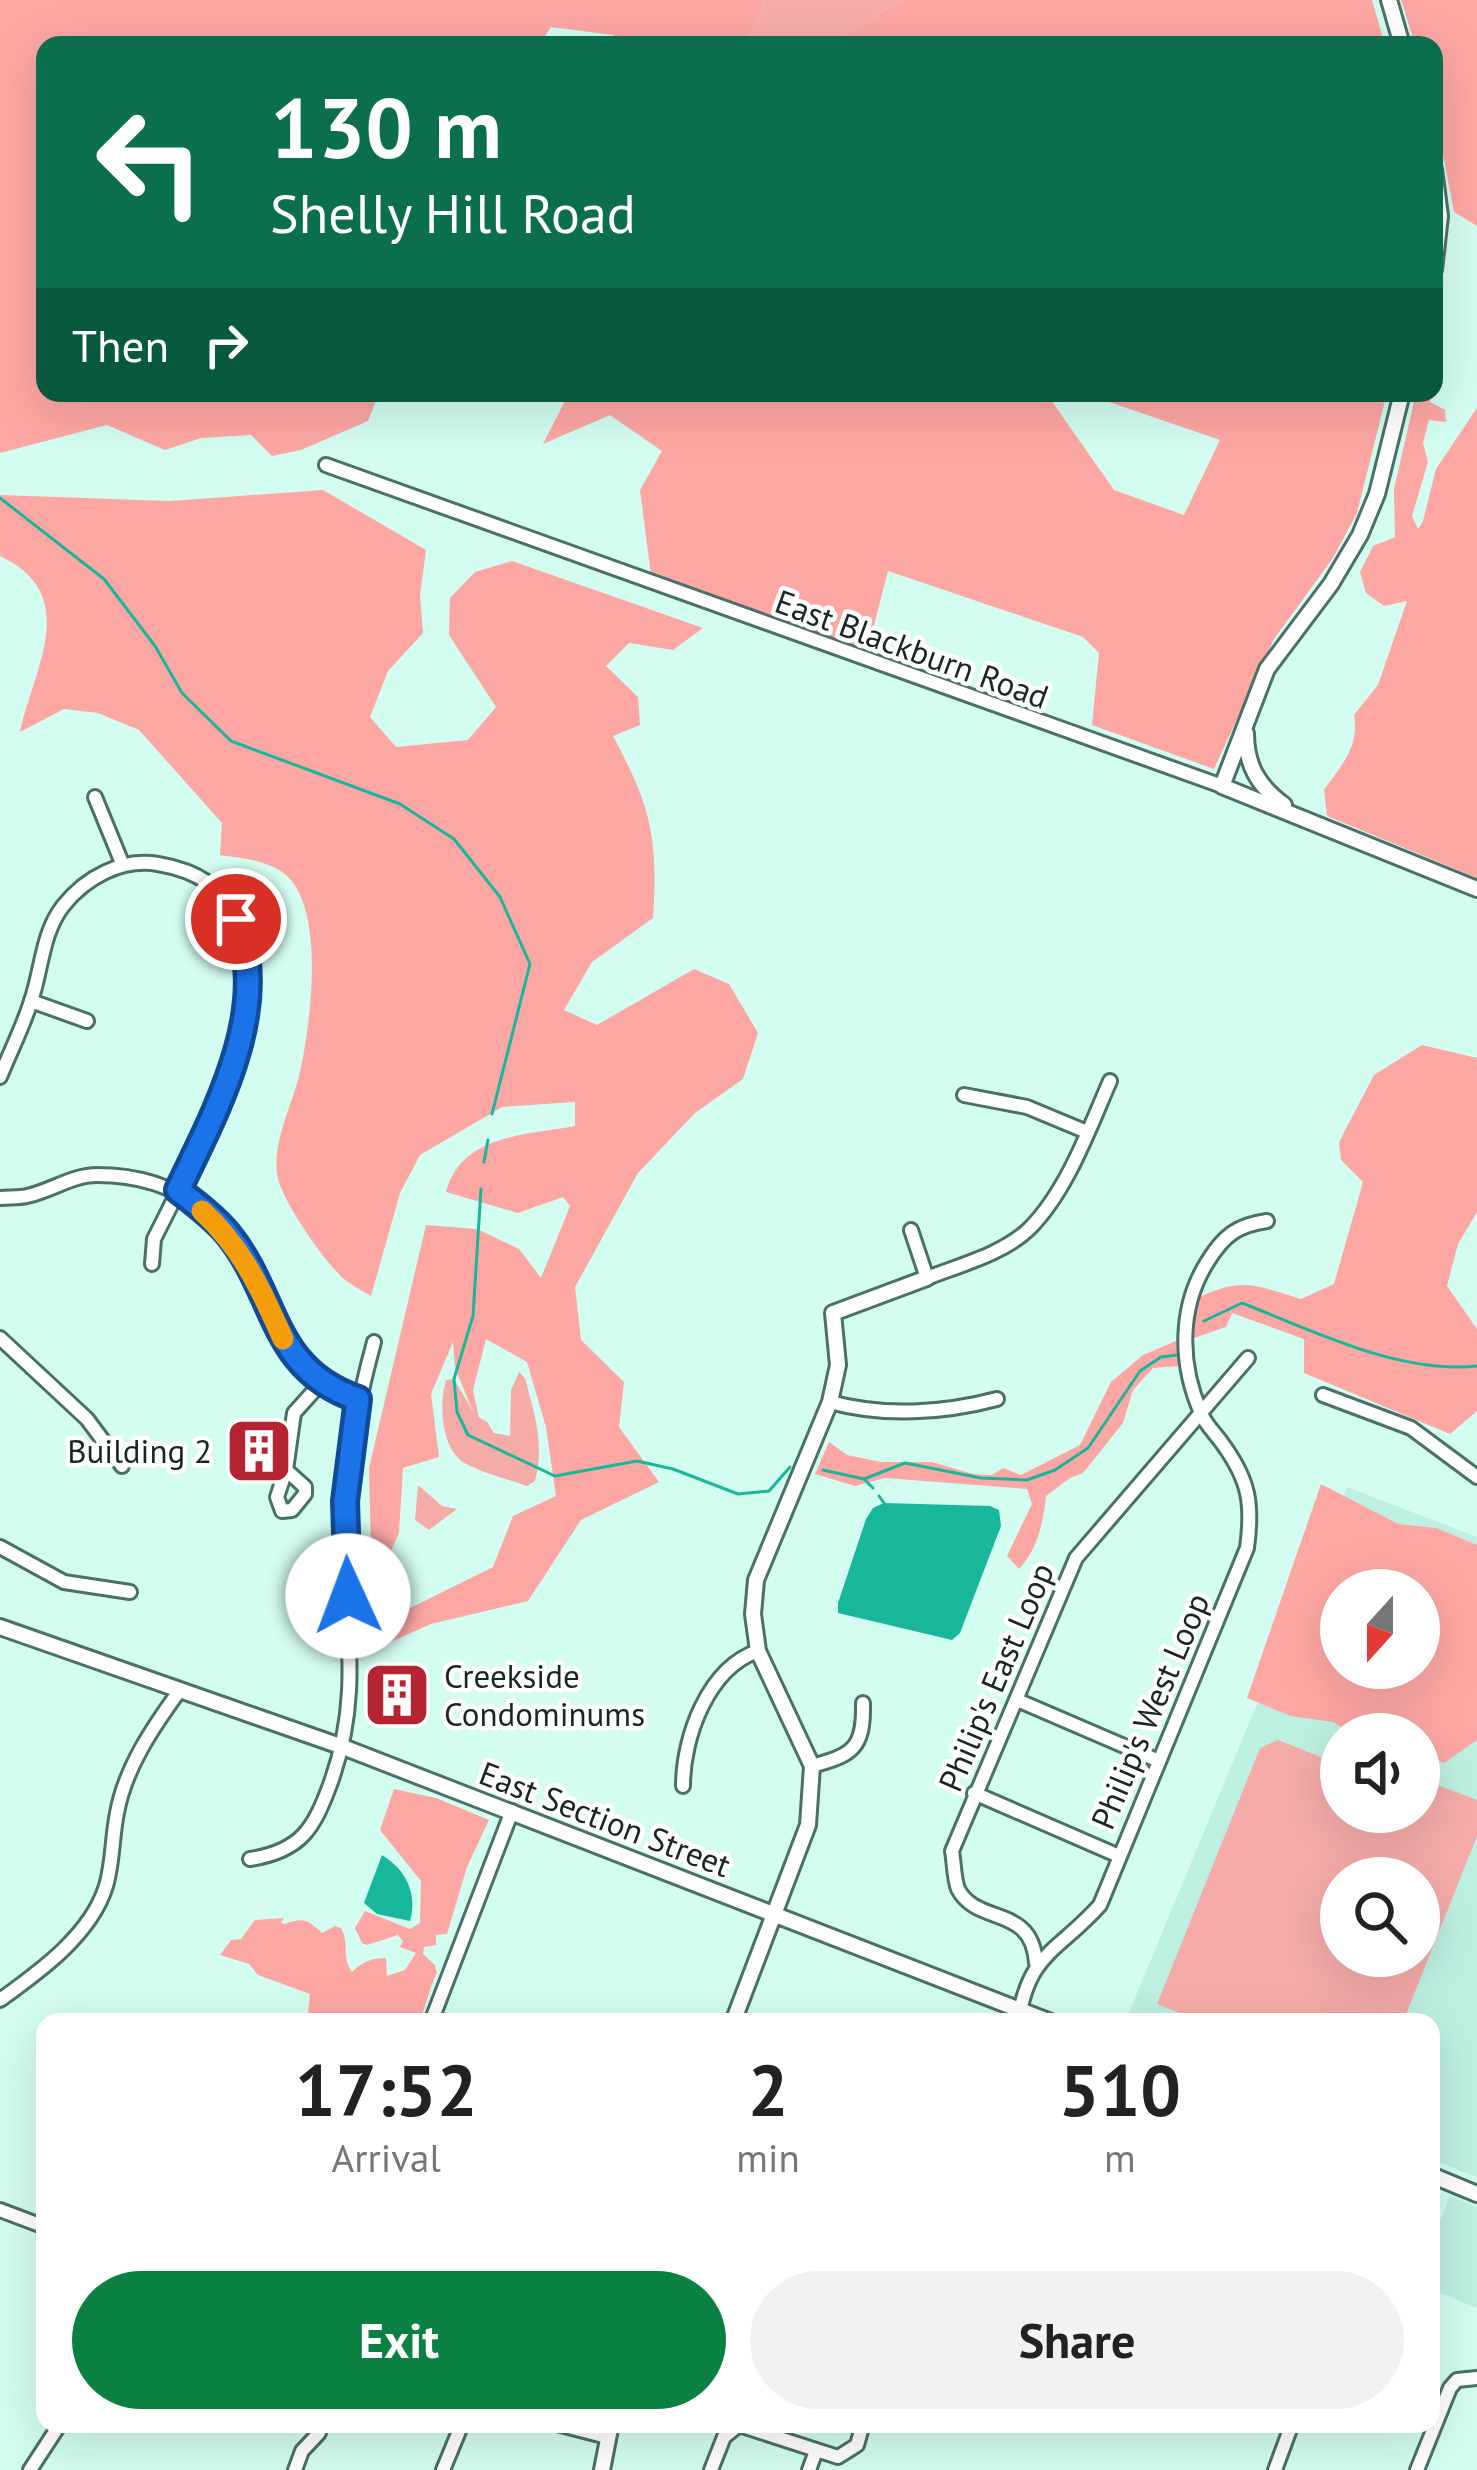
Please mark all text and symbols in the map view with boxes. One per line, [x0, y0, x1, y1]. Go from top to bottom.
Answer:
text: 130 m [270, 72, 502, 181]
icon: left [72, 84, 228, 240]
text: Shelly Hill Road [270, 178, 636, 248]
icon: right [193, 312, 259, 378]
text: Then [72, 316, 169, 374]
street label: East Blackburn Road [770, 579, 1055, 718]
pin [185, 868, 287, 970]
icon: arrive [203, 886, 269, 952]
building icon: Building 2 [224, 1416, 294, 1486]
place label: Building 2 [67, 1429, 212, 1472]
position arrow [285, 1533, 411, 1659]
street label: Philip's East Loop [928, 1556, 1063, 1798]
north arrow [1320, 1569, 1440, 1689]
map controls [1320, 1569, 1440, 1977]
street label: Philip's West Loop [1080, 1586, 1219, 1835]
place label: Creekside Condominums [444, 1654, 645, 1735]
building icon: Creekside Condominums [362, 1660, 432, 1730]
button: sound [1320, 1713, 1440, 1833]
street label: East Section Street [473, 1751, 737, 1886]
button: search [1320, 1857, 1440, 1977]
text: 17:52 [295, 2043, 478, 2136]
text: 2 [748, 2043, 789, 2136]
text: 510 [1059, 2043, 1181, 2136]
text: Arrival [332, 2132, 441, 2183]
text: min [736, 2132, 800, 2183]
text: m [1104, 2132, 1136, 2183]
button: Exit [72, 2271, 726, 2409]
button: Share [750, 2271, 1404, 2409]

